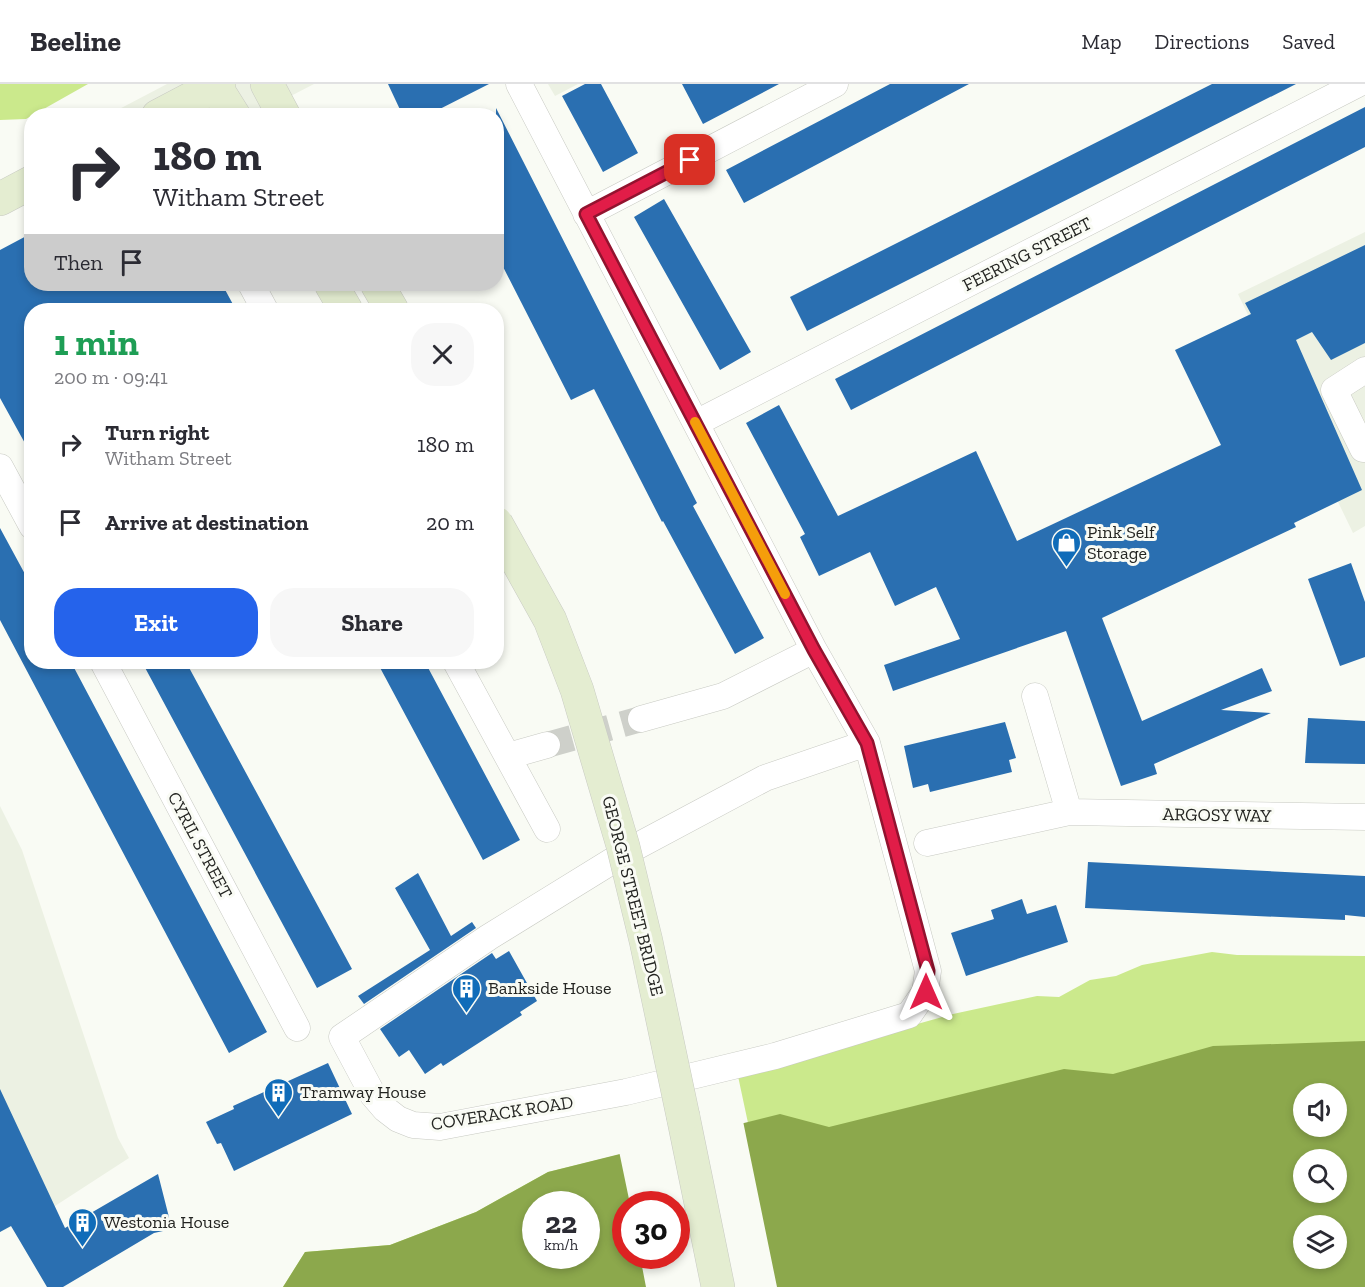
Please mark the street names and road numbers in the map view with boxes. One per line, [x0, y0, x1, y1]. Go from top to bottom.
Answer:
street label: FEERING STREET [959, 212, 1095, 296]
street label: CYRIL STREET [163, 788, 237, 902]
street label: GEORGE STREET BRIDGE [597, 794, 669, 998]
street label: ARGOSY WAY [1162, 803, 1272, 827]
street label: COVERACK ROAD [429, 1091, 575, 1135]

